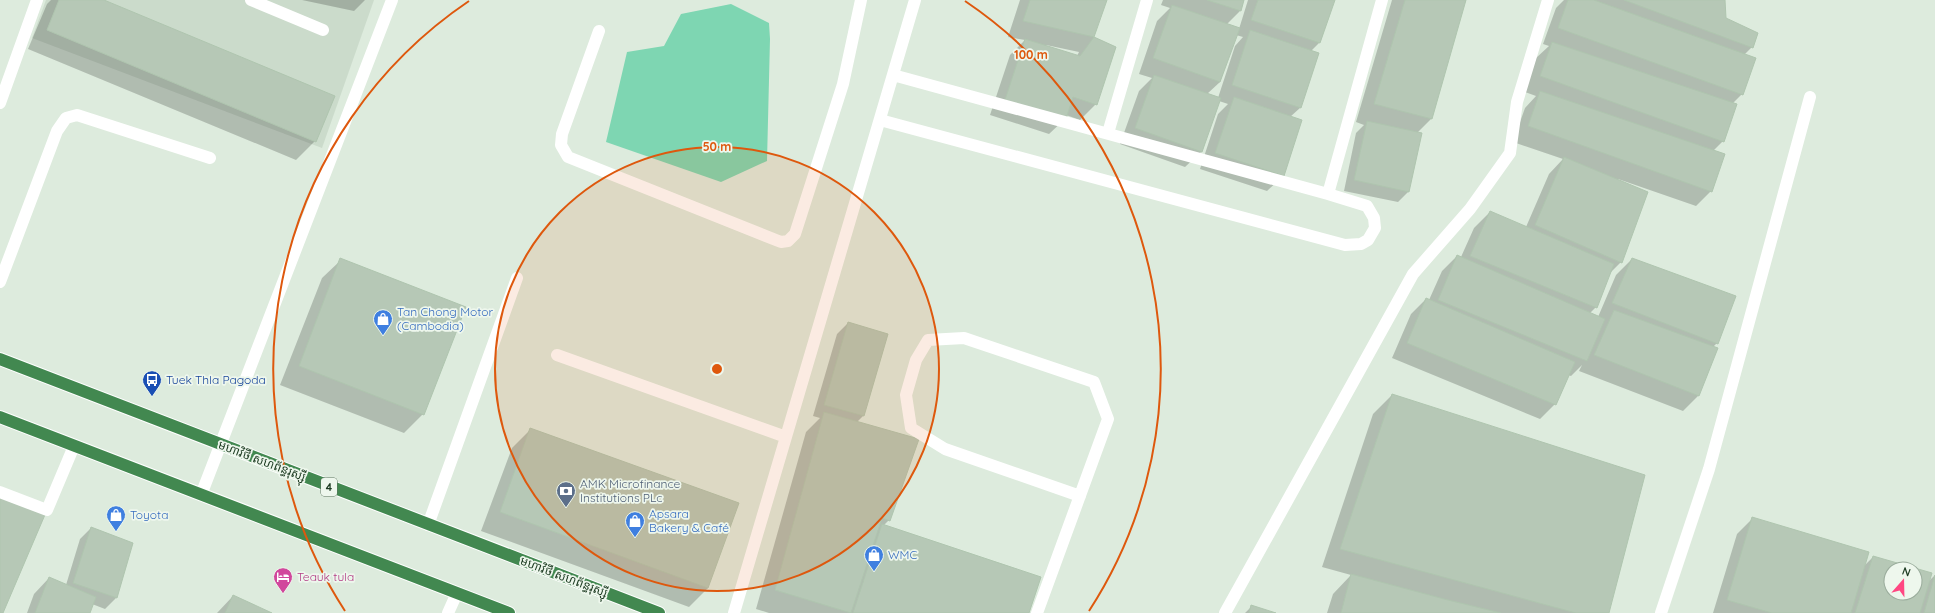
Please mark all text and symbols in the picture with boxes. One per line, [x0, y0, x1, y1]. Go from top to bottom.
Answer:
text: 100 m [1014, 47, 1048, 62]
text: 50 m [703, 139, 731, 154]
place label: Tan Chong Motor (Cambodia) [397, 304, 494, 333]
shop icon: Tan Chong Motor (Cambodia) [372, 308, 394, 336]
centre of rings [710, 362, 724, 376]
bus stop icon: Tuek Thla Pagoda [141, 369, 163, 397]
place label: Tuek Thla Pagoda [166, 372, 266, 387]
street label: មហាវិថី សហព័ន្ធរុស្ស៊ី [215, 437, 309, 487]
place label: AMK Microfinance Institutions PLc [580, 476, 681, 505]
road number: 4 [321, 478, 337, 496]
bank icon: AMK Microfinance Institutions PLc [555, 480, 577, 508]
shop icon: Toyota [105, 504, 127, 532]
place label: Apsara Bakery & Café [649, 506, 729, 535]
place label: Toyota [130, 507, 168, 522]
shop icon: Apsara Bakery & Café [624, 510, 646, 538]
shop icon: WMC [863, 544, 885, 572]
place label: WMC [888, 547, 918, 562]
street label: មហាវិថី សហព័ន្ធរុស្ស៊ី [517, 553, 611, 603]
north arrow [1883, 561, 1923, 601]
text: N [1900, 564, 1913, 580]
hotel icon: Teauk tula [272, 566, 294, 594]
place label: Teauk tula [297, 569, 354, 584]

